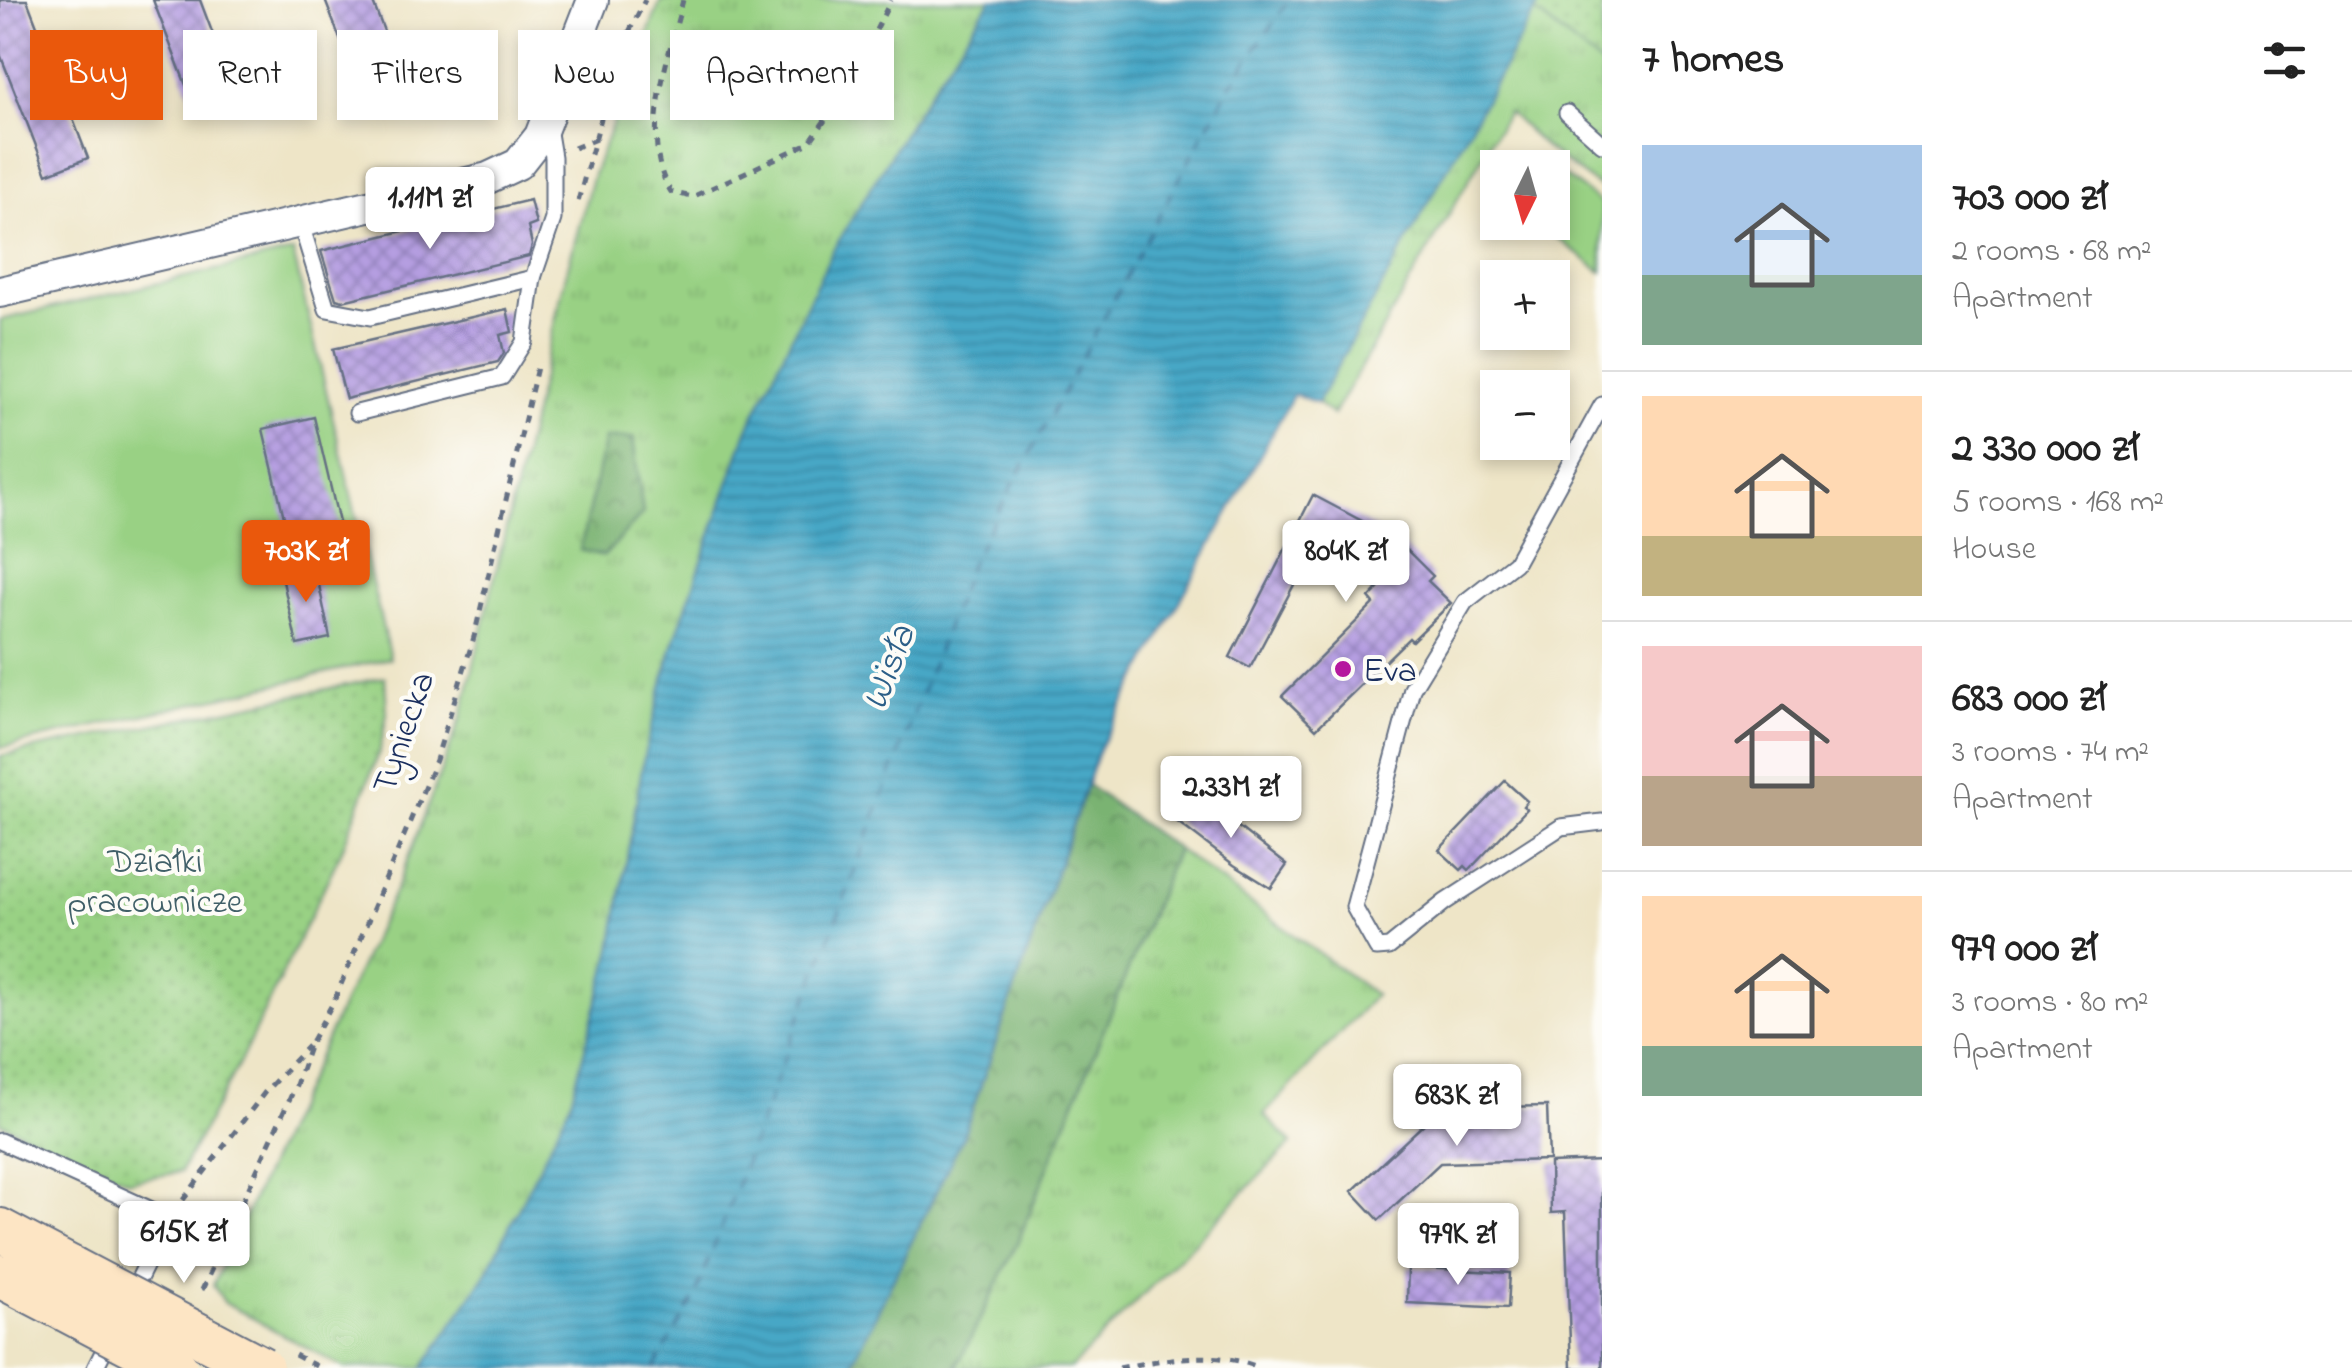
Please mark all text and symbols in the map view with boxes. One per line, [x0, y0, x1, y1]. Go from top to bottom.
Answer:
chip: Buy [30, 30, 163, 120]
chip: Rent [183, 30, 317, 120]
chip: Filters [337, 30, 498, 120]
chip: New [518, 30, 650, 120]
chip: Apartment [670, 30, 894, 120]
text: 7 homes [1642, 30, 1784, 91]
icon: filters [2257, 33, 2312, 88]
north arrow [1480, 150, 1570, 240]
map controls [1480, 150, 1570, 460]
pin: 1.11M zł [327, 167, 533, 252]
text: 703 000 zł [1952, 168, 2107, 229]
text: 1.11M zł [387, 176, 473, 223]
icon: home [1722, 185, 1842, 305]
text: 2 rooms · 68 m² [1952, 229, 2151, 276]
button: + [1480, 260, 1570, 350]
text: Apartment [1952, 276, 2093, 323]
button: − [1480, 370, 1570, 460]
text: 2 330 000 zł [1952, 419, 2139, 480]
icon: home [1722, 436, 1842, 556]
text: 5 rooms · 168 m² [1952, 480, 2164, 527]
pin: 703K zł [214, 520, 398, 605]
pin: 804K zł [1254, 520, 1438, 605]
text: House [1952, 527, 2036, 574]
text: 703K zł [264, 529, 348, 576]
text: 804K zł [1304, 529, 1388, 576]
water label: Wisła [849, 617, 933, 719]
place label: Eva [1363, 647, 1417, 698]
marker: Eva [1332, 658, 1354, 680]
street label: Tyniecka [361, 665, 450, 801]
text: 683 000 zł [1952, 669, 2106, 730]
icon: home [1722, 686, 1842, 806]
text: 3 rooms · 74 m² [1952, 730, 2149, 777]
pin: 2.33M zł [1128, 756, 1334, 841]
text: 2.33M zł [1183, 765, 1279, 812]
text: Apartment [1952, 777, 2093, 824]
park label: Działki pracownicze [68, 838, 243, 929]
text: 979 000 zł [1952, 919, 2097, 980]
icon: home [1722, 936, 1842, 1056]
text: 3 rooms · 80 m² [1952, 980, 2149, 1027]
text: Apartment [1952, 1027, 2093, 1074]
pin: 683K zł [1365, 1064, 1549, 1149]
text: 683K zł [1415, 1073, 1499, 1120]
pin: 615K zł [92, 1201, 276, 1286]
pin: 979K zł [1366, 1203, 1550, 1288]
text: 615K zł [141, 1210, 227, 1257]
text: 979K zł [1420, 1212, 1496, 1259]

